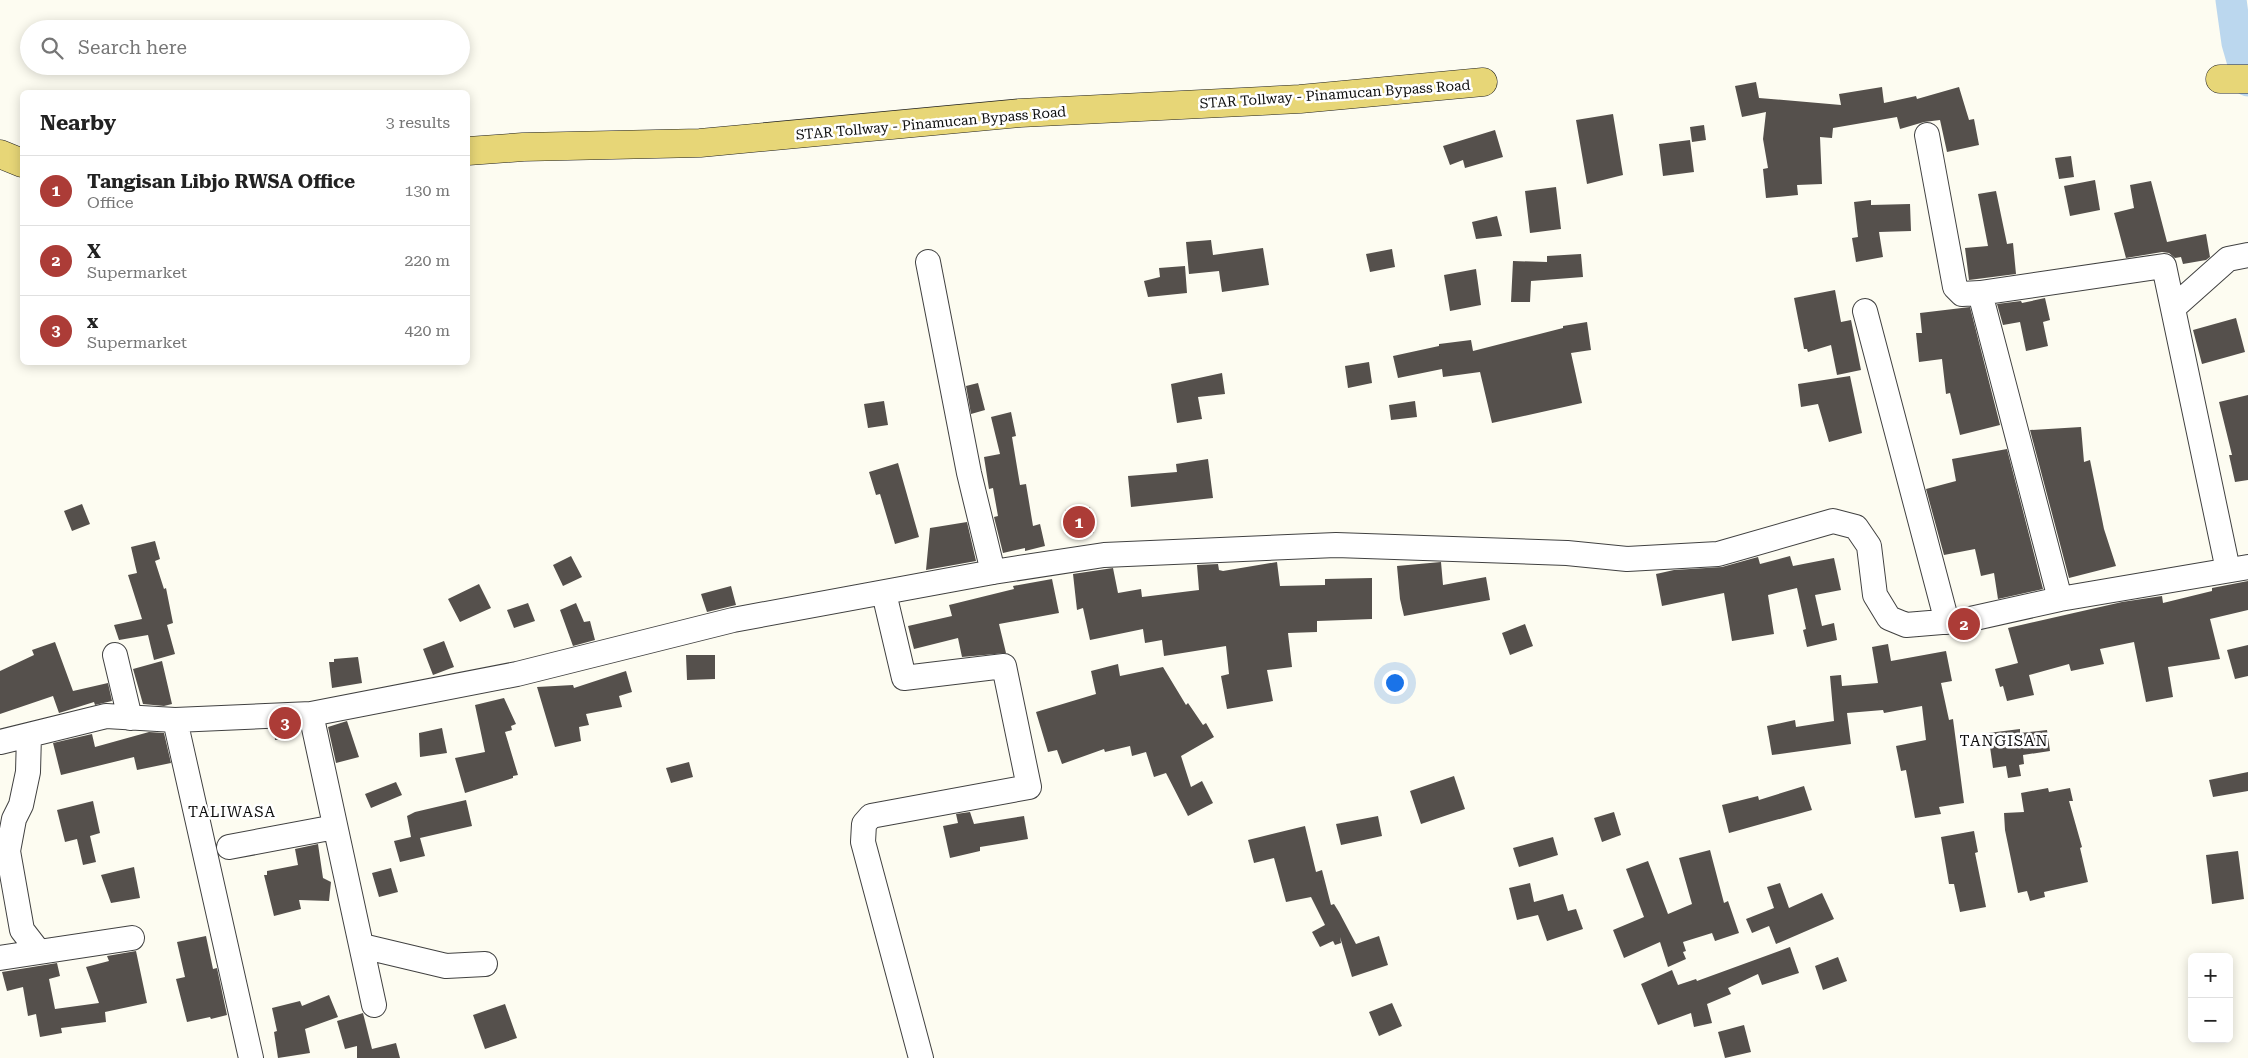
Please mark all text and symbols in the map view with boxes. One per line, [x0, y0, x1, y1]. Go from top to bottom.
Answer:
search box [20, 20, 470, 75]
icon: search [38, 34, 66, 62]
text: Search here [78, 36, 187, 59]
street label: STAR Tollway - Pinamucan Bypass Road [1199, 77, 1471, 111]
street label: STAR Tollway - Pinamucan Bypass Road [795, 103, 1067, 143]
text: Nearby [40, 111, 116, 135]
text: 3 results [386, 113, 450, 132]
text: Tangisan Libjo RWSA Office [87, 170, 355, 193]
text: 1 [52, 181, 60, 200]
text: 130 m [404, 181, 450, 200]
text: Office [87, 193, 133, 212]
text: X [87, 240, 101, 263]
text: 2 [52, 251, 60, 270]
text: 220 m [404, 251, 450, 270]
text: Supermarket [87, 263, 187, 282]
text: x [87, 310, 98, 333]
text: 3 [52, 321, 60, 340]
text: 420 m [404, 321, 450, 340]
text: Supermarket [87, 333, 187, 352]
pin: 1 [1063, 503, 1095, 541]
pin: 2 [1948, 605, 1980, 643]
your location [1382, 670, 1408, 696]
pin: 3 [269, 704, 301, 742]
district label: TANGISAN [1960, 732, 2048, 750]
district label: TALIWASA [188, 803, 276, 821]
map controls [2188, 953, 2233, 1043]
button: + [2188, 953, 2233, 998]
button: − [2188, 998, 2233, 1043]

